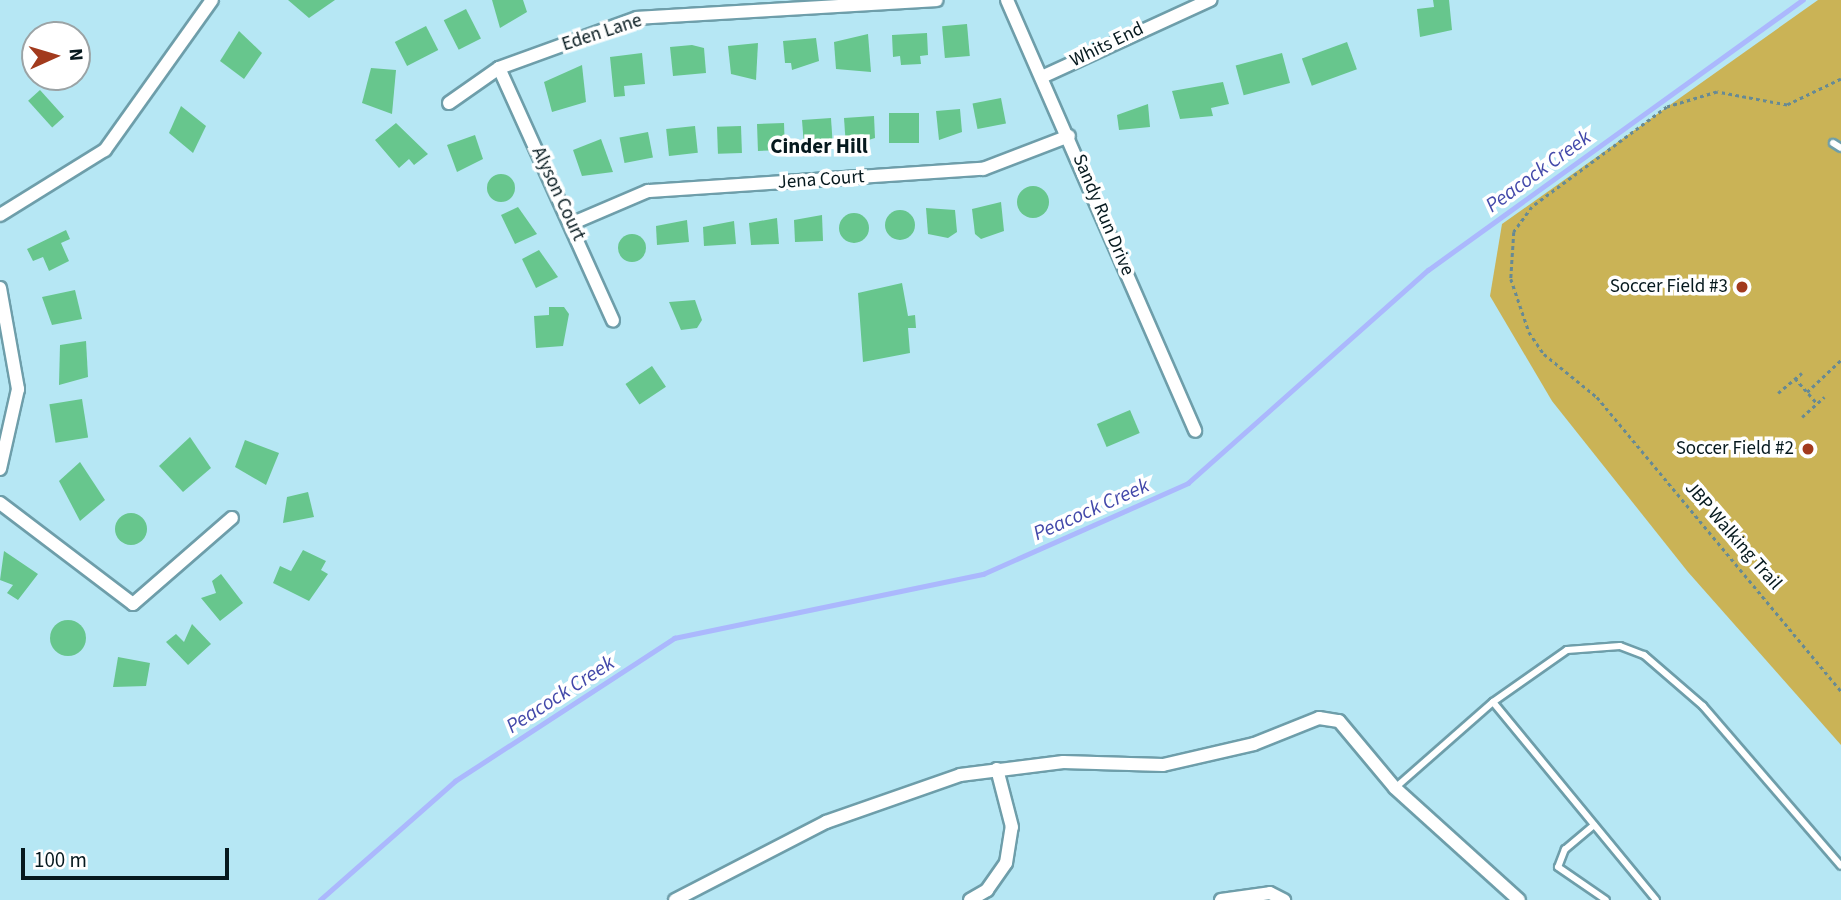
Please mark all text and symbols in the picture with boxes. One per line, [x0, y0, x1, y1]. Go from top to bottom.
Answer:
street label: Eden Lane [559, 9, 645, 57]
street label: Whits End [1067, 17, 1147, 73]
north arrow [21, 21, 91, 91]
text: N [62, 47, 89, 62]
water label: Peacock Creek [1480, 124, 1596, 218]
district label: Cinder Hill [770, 133, 868, 159]
street label: Alyson Court [526, 143, 590, 245]
street label: Sandy Run Drive [1067, 151, 1139, 279]
street label: Jena Court [777, 166, 865, 194]
place label: Soccer Field #3 [1610, 276, 1728, 298]
marker: Soccer Field #3 [1734, 279, 1750, 295]
place label: Soccer Field #2 [1676, 438, 1794, 460]
marker: Soccer Field #2 [1800, 441, 1816, 457]
water label: Peacock Creek [1029, 472, 1153, 546]
street label: JBP Walking Trail [1680, 477, 1786, 595]
water label: Peacock Creek [501, 650, 619, 738]
scale bar [24, 834, 233, 878]
text: 100 m [34, 845, 87, 875]

